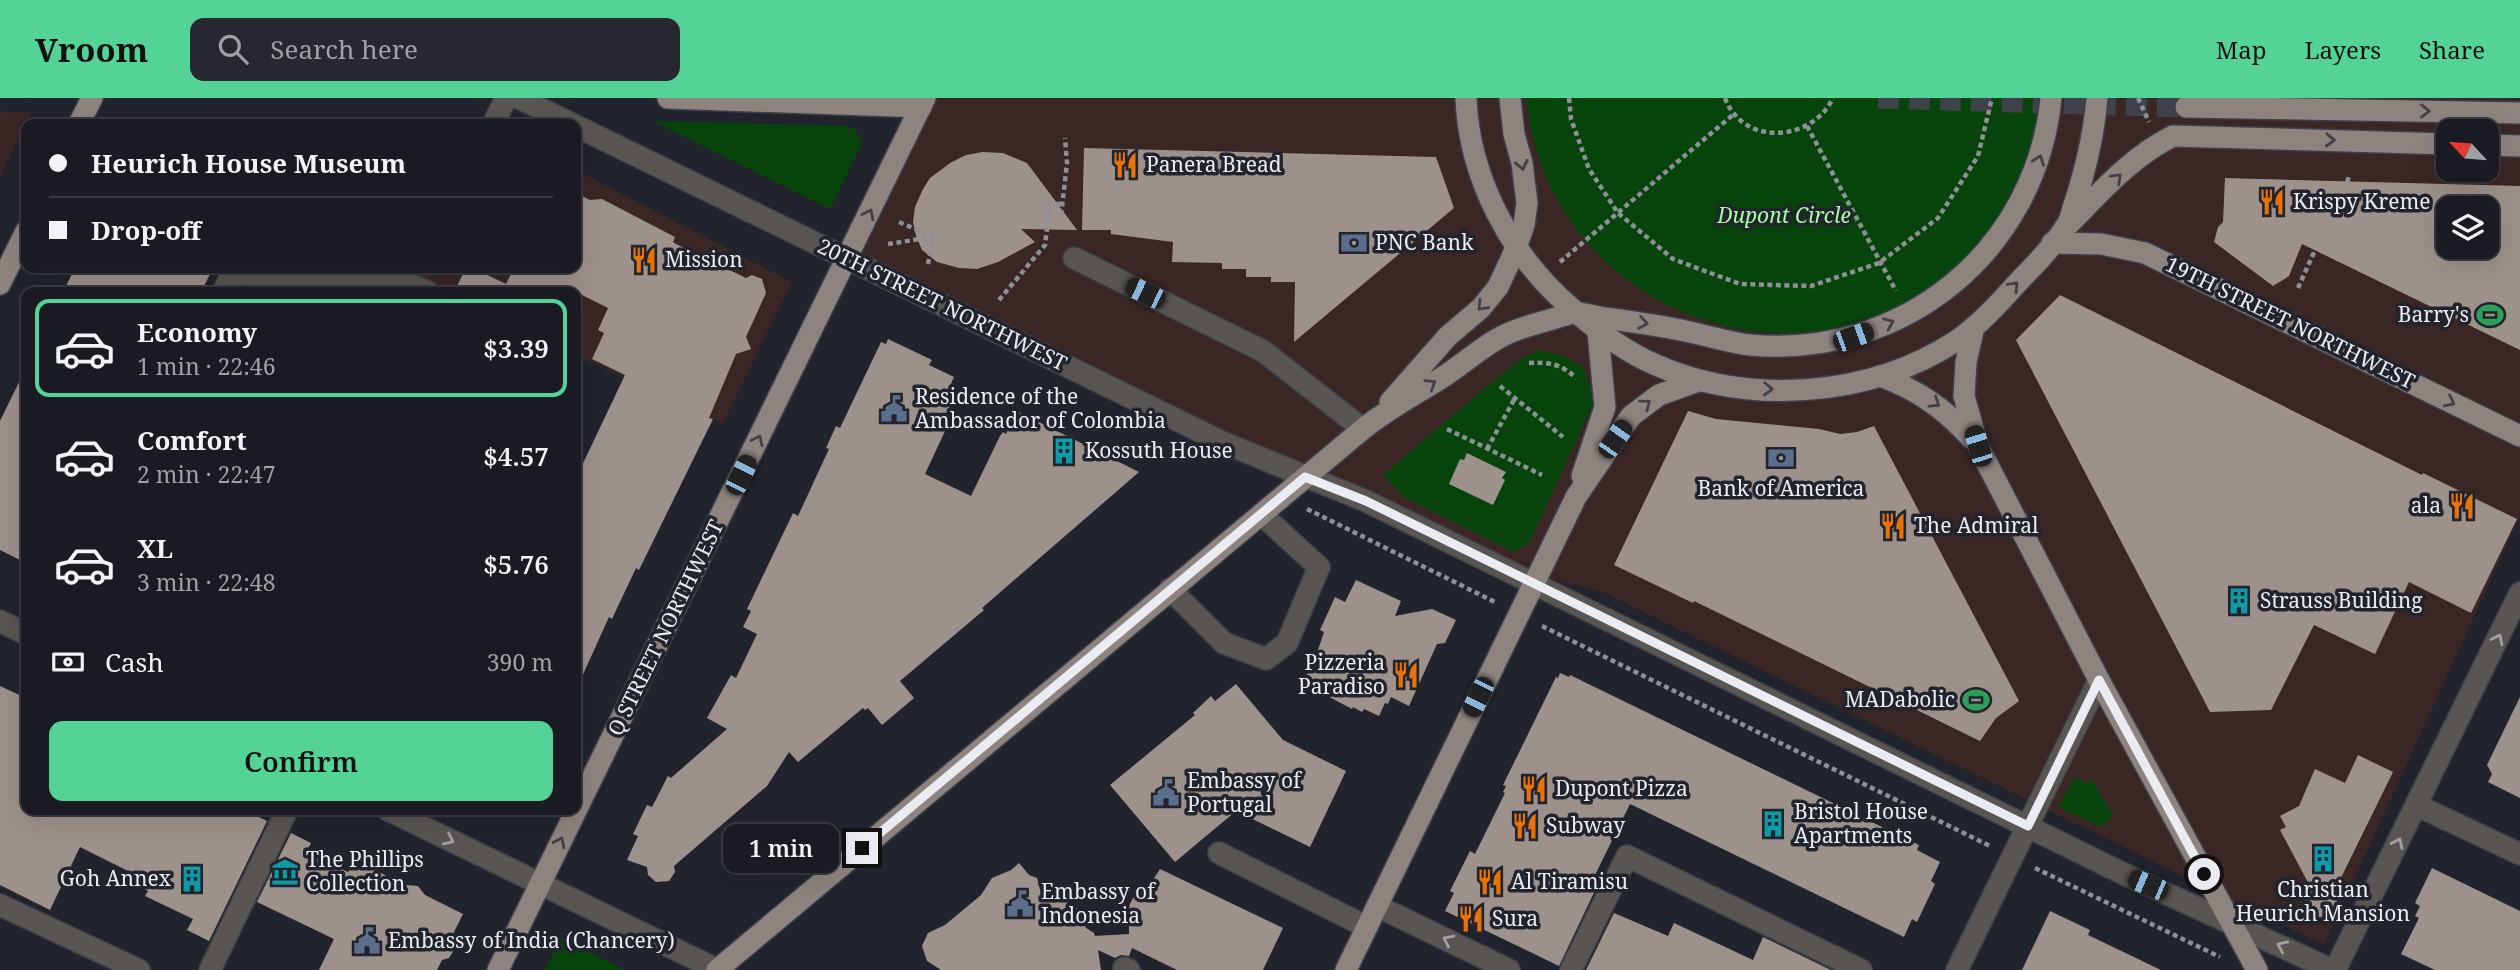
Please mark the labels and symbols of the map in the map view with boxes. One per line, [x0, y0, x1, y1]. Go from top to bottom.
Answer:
one-way arrow [2420, 104, 2431, 119]
north arrow [2436, 119, 2499, 182]
one-way arrow [2324, 133, 2335, 148]
restaurant icon: Panera Bread [1110, 150, 1140, 180]
place label: Panera Bread [1146, 150, 1282, 178]
one-way arrow [2030, 155, 2044, 167]
one-way arrow [1514, 159, 1528, 171]
one-way arrow [2108, 173, 2121, 186]
restaurant icon: Krispy Kreme [2257, 187, 2287, 217]
place label: Krispy Kreme [2293, 187, 2431, 215]
park label: Dupont Circle [1716, 201, 1851, 229]
one-way arrow [861, 209, 875, 221]
bank icon: PNC Bank [1339, 228, 1369, 258]
place label: PNC Bank [1375, 228, 1474, 256]
street label: 20TH STREET NORTHWEST [813, 231, 1072, 377]
restaurant icon: Mission [629, 245, 659, 275]
place label: Mission [665, 245, 743, 273]
street label: 19TH STREET NORTHWEST [2161, 249, 2420, 395]
car [1122, 274, 1169, 312]
one-way arrow [2006, 282, 2019, 295]
one-way arrow [1477, 297, 1490, 310]
place label: Barry's [2398, 300, 2469, 328]
sports icon: Barry's [2475, 300, 2505, 330]
one-way arrow [1637, 315, 1649, 330]
one-way arrow [1882, 317, 1895, 331]
car [1830, 320, 1877, 354]
one-way arrow [1423, 380, 1436, 393]
place label: Residence of the Ambassador of Colombia [915, 382, 1166, 434]
one-way arrow [1763, 382, 1774, 397]
one-way arrow [2443, 393, 2455, 407]
public building icon: Residence of the Ambassador of Colombia [879, 394, 909, 424]
one-way arrow [1927, 395, 1940, 408]
one-way arrow [1638, 400, 1651, 412]
car [1595, 416, 1636, 462]
car [1962, 423, 1995, 469]
one-way arrow [750, 435, 764, 447]
building icon: Kossuth House [1049, 436, 1079, 466]
place label: Kossuth House [1085, 436, 1233, 464]
bank icon: Bank of America [1766, 443, 1796, 473]
car [723, 452, 760, 498]
place label: Bank of America [1698, 474, 1864, 502]
place label: ala [2411, 491, 2441, 519]
restaurant icon: ala [2447, 491, 2477, 521]
restaurant icon: The Admiral [1878, 511, 1908, 541]
place label: The Admiral [1914, 511, 2039, 539]
street label: Q STREET NORTHWEST [601, 515, 730, 740]
building icon: Strauss Building [2224, 586, 2254, 616]
place label: Strauss Building [2260, 586, 2423, 614]
one-way arrow [2489, 634, 2503, 646]
place label: Pizzeria Paradiso [1298, 648, 1385, 700]
restaurant icon: Pizzeria Paradiso [1391, 660, 1421, 690]
car [1460, 674, 1497, 720]
place label: MADabolic [1845, 685, 1955, 713]
sports icon: MADabolic [1961, 685, 1991, 715]
place label: Embassy of Portugal [1187, 766, 1303, 818]
restaurant icon: Dupont Pizza [1519, 774, 1549, 804]
place label: Dupont Pizza [1555, 774, 1688, 802]
public building icon: Embassy of Portugal [1151, 778, 1181, 808]
place label: Bristol House Apartments [1794, 797, 1928, 849]
building icon: Bristol House Apartments [1758, 809, 1788, 839]
restaurant icon: Subway [1510, 811, 1540, 841]
place label: Subway [1546, 811, 1625, 839]
callout: 1 min [722, 824, 838, 872]
one-way arrow [442, 831, 454, 845]
route end [846, 832, 878, 864]
one-way arrow [552, 837, 566, 849]
one-way arrow [2389, 838, 2403, 850]
building icon: Christian Heurich Mansion [2308, 844, 2338, 874]
place label: The Phillips Collection [306, 845, 424, 897]
museum icon: The Phillips Collection [270, 857, 300, 887]
route start [2188, 858, 2220, 890]
place label: Goh Annex [60, 864, 172, 892]
building icon: Goh Annex [177, 864, 207, 894]
restaurant icon: Al Tiramisu [1475, 867, 1505, 897]
place label: Al Tiramisu [1511, 867, 1628, 895]
car [2125, 867, 2172, 903]
place label: Christian Heurich Mansion [2236, 875, 2410, 927]
place label: Embassy of Indonesia [1041, 877, 1157, 929]
public building icon: Embassy of Indonesia [1005, 889, 1035, 919]
restaurant icon: Sura [1456, 904, 1486, 934]
place label: Sura [1492, 904, 1538, 932]
public building icon: Embassy of India (Chancery) [352, 926, 382, 956]
place label: Embassy of India (Chancery) [388, 926, 675, 954]
one-way arrow [1443, 934, 1455, 948]
one-way arrow [2276, 940, 2289, 954]

